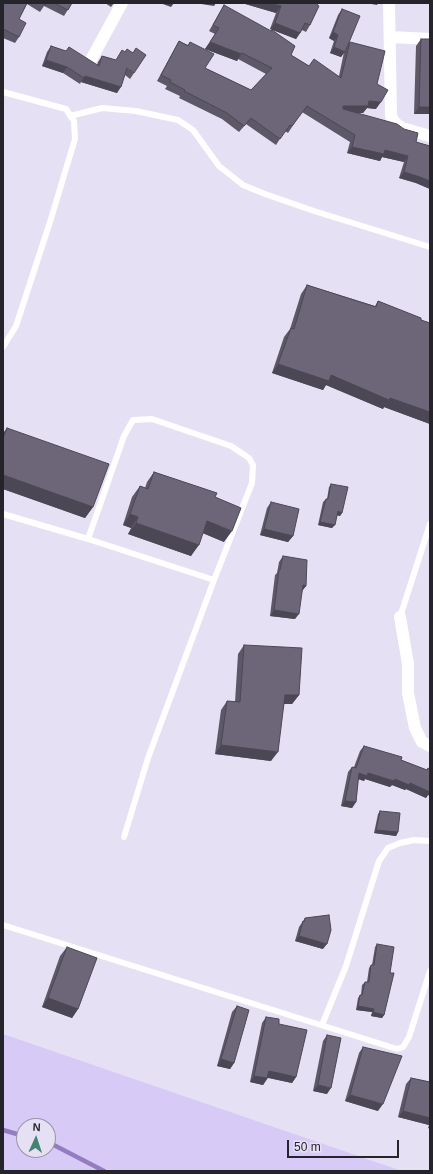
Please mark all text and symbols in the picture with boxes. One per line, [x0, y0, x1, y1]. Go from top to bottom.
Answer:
north arrow [16, 1118, 56, 1158]
text: N [32, 1121, 41, 1133]
scale bar [289, 1132, 401, 1158]
text: 50 m [294, 1140, 321, 1154]

